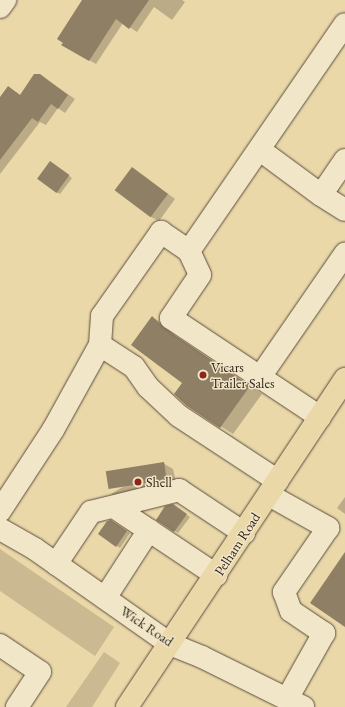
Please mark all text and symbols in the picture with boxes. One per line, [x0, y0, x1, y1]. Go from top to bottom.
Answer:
place label: Vicars Trailer Sales [211, 359, 274, 392]
marker: Vicars Trailer Sales [198, 370, 208, 380]
place label: Shell [146, 474, 172, 490]
marker: Shell [133, 477, 143, 487]
street label: Pelham Road [210, 509, 264, 579]
street label: Wick Road [117, 602, 177, 650]

